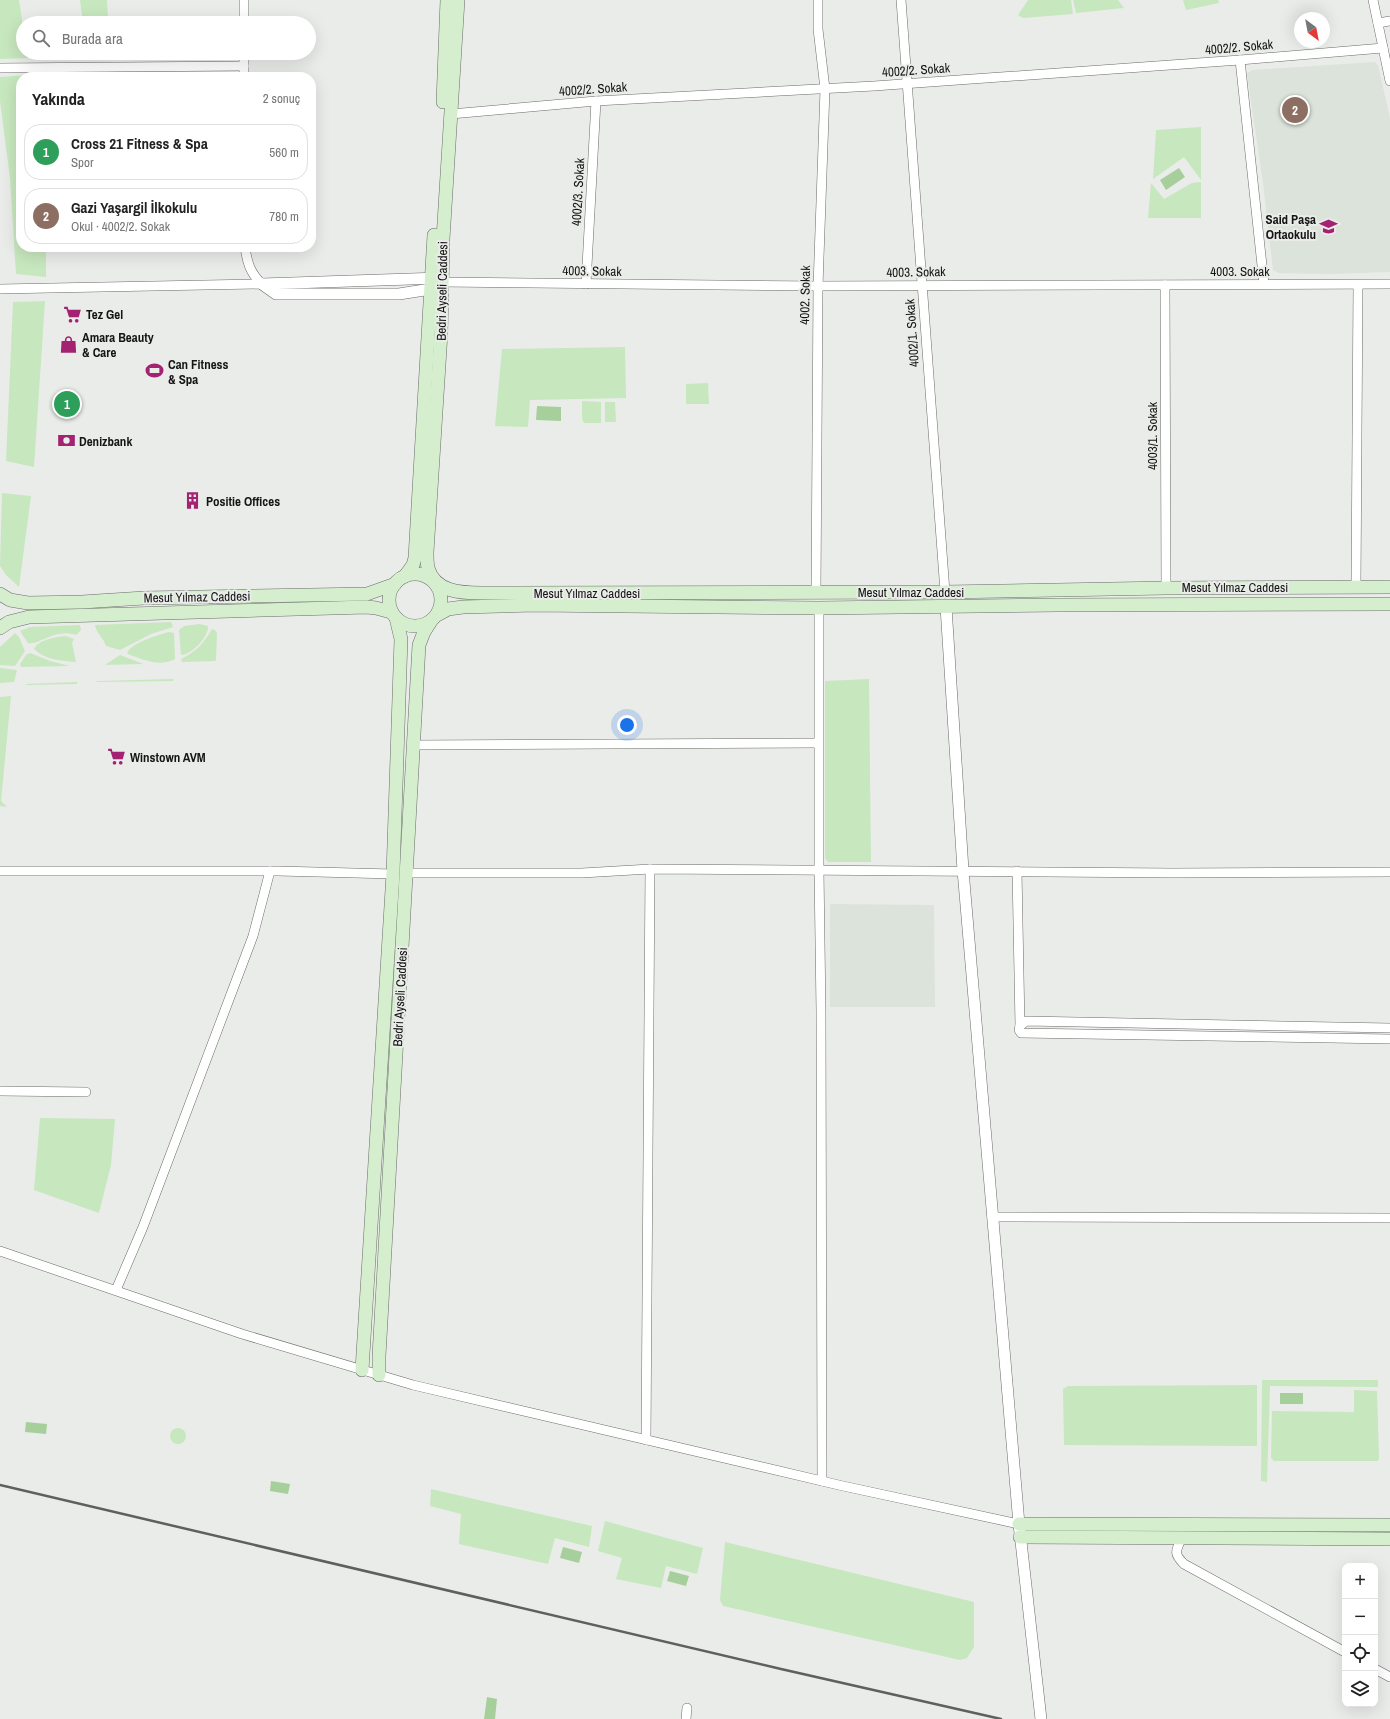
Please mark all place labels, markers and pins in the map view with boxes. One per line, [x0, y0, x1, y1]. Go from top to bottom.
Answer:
pin: 2 [1282, 95, 1308, 125]
place label: Said Paşa Ortaokulu [1266, 211, 1316, 243]
school or university icon: Said Paşa Ortaokulu [1319, 216, 1339, 236]
supermarket icon: Tez Gel [63, 304, 83, 324]
place label: Tez Gel [86, 306, 123, 323]
place label: Amara Beauty & Care [82, 329, 154, 361]
shop icon: Amara Beauty & Care [59, 334, 79, 354]
place label: Can Fitness & Spa [168, 356, 228, 388]
sports icon: Can Fitness & Spa [145, 361, 165, 381]
pin: 1 [54, 389, 80, 419]
bank icon: Denizbank [56, 431, 76, 451]
place label: Denizbank [79, 433, 132, 450]
building icon: Positie Offices [183, 491, 203, 511]
place label: Positie Offices [206, 493, 280, 510]
supermarket icon: Winstown AVM [107, 747, 127, 767]
place label: Winstown AVM [130, 749, 206, 766]

